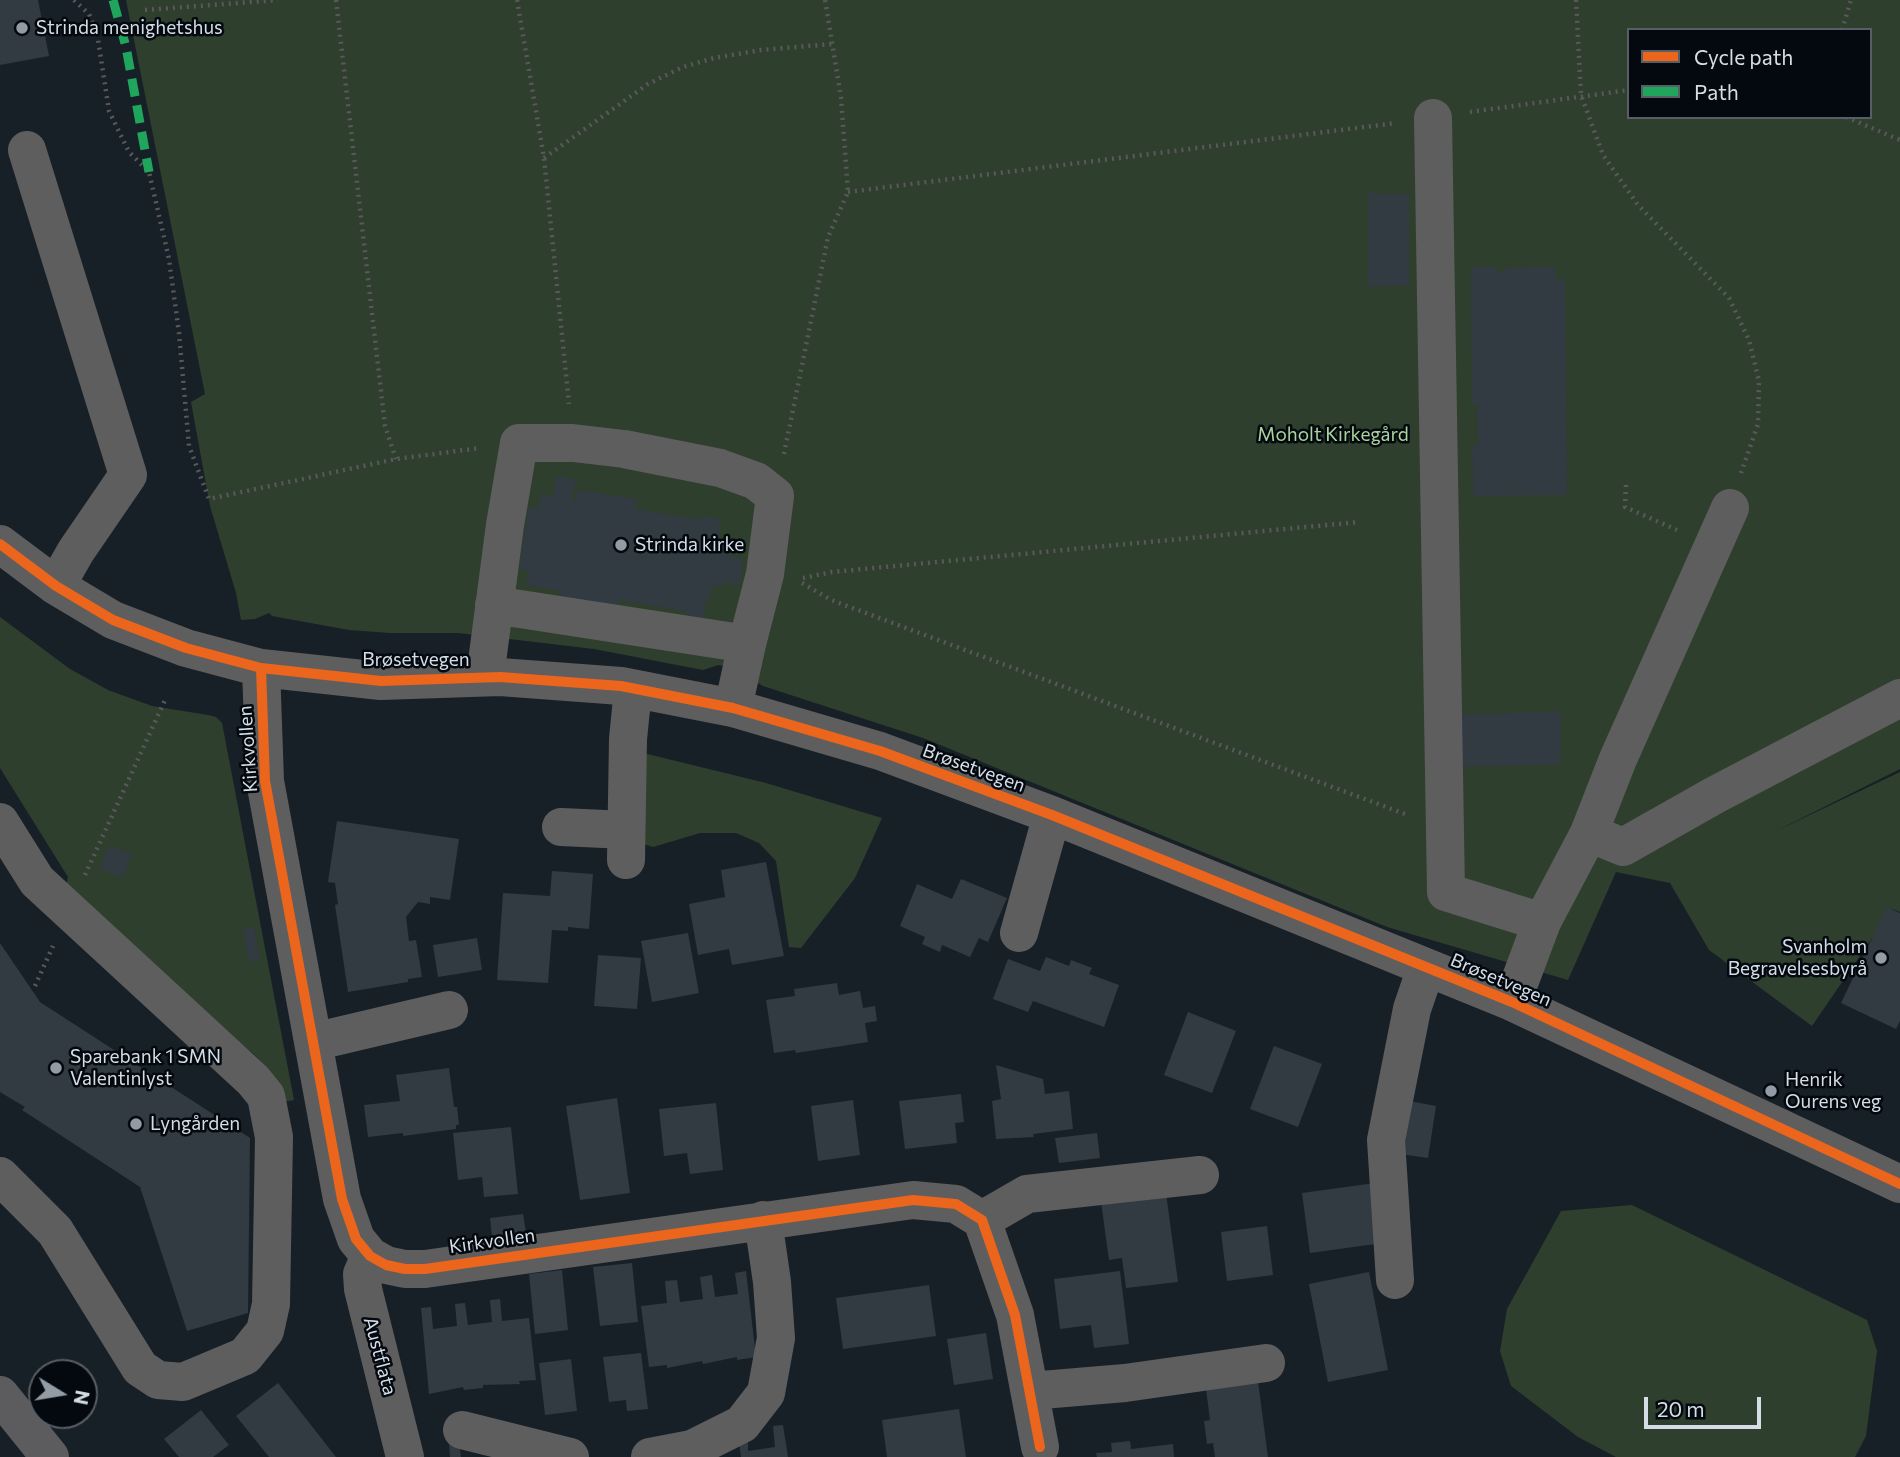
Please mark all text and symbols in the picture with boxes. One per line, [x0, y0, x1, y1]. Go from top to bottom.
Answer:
place label: Strinda menighetshus [36, 17, 223, 39]
marker: Strinda menighetshus [14, 20, 30, 36]
legend [1627, 28, 1872, 119]
text: Cycle path [1694, 44, 1793, 69]
text: Path [1694, 79, 1739, 104]
park label: Moholt Kirkegård [1257, 424, 1409, 446]
place label: Strinda kirke [635, 534, 744, 556]
marker: Strinda kirke [613, 537, 629, 553]
street label: Brøsetvegen [362, 649, 470, 671]
street label: Kirkvollen [234, 705, 262, 793]
street label: Brøsetvegen [920, 739, 1028, 797]
place label: Svanholm Begravelsesbyrå [1728, 936, 1867, 980]
street label: Brøsetvegen [1447, 949, 1555, 1011]
marker: Svanholm Begravelsesbyrå [1873, 950, 1889, 966]
place label: Sparebank 1 SMN Valentinlyst [70, 1046, 221, 1090]
marker: Sparebank 1 SMN Valentinlyst [48, 1060, 64, 1076]
place label: Henrik Ourens veg [1785, 1069, 1881, 1113]
marker: Henrik Ourens veg [1763, 1083, 1779, 1099]
place label: Lyngården [150, 1113, 240, 1135]
marker: Lyngården [128, 1116, 144, 1132]
street label: Kirkvollen [447, 1224, 537, 1258]
street label: Austflata [359, 1314, 401, 1398]
north arrow [28, 1359, 98, 1429]
scale bar [1648, 1384, 1765, 1428]
text: N [69, 1389, 95, 1407]
text: 20 m [1657, 1396, 1705, 1421]

